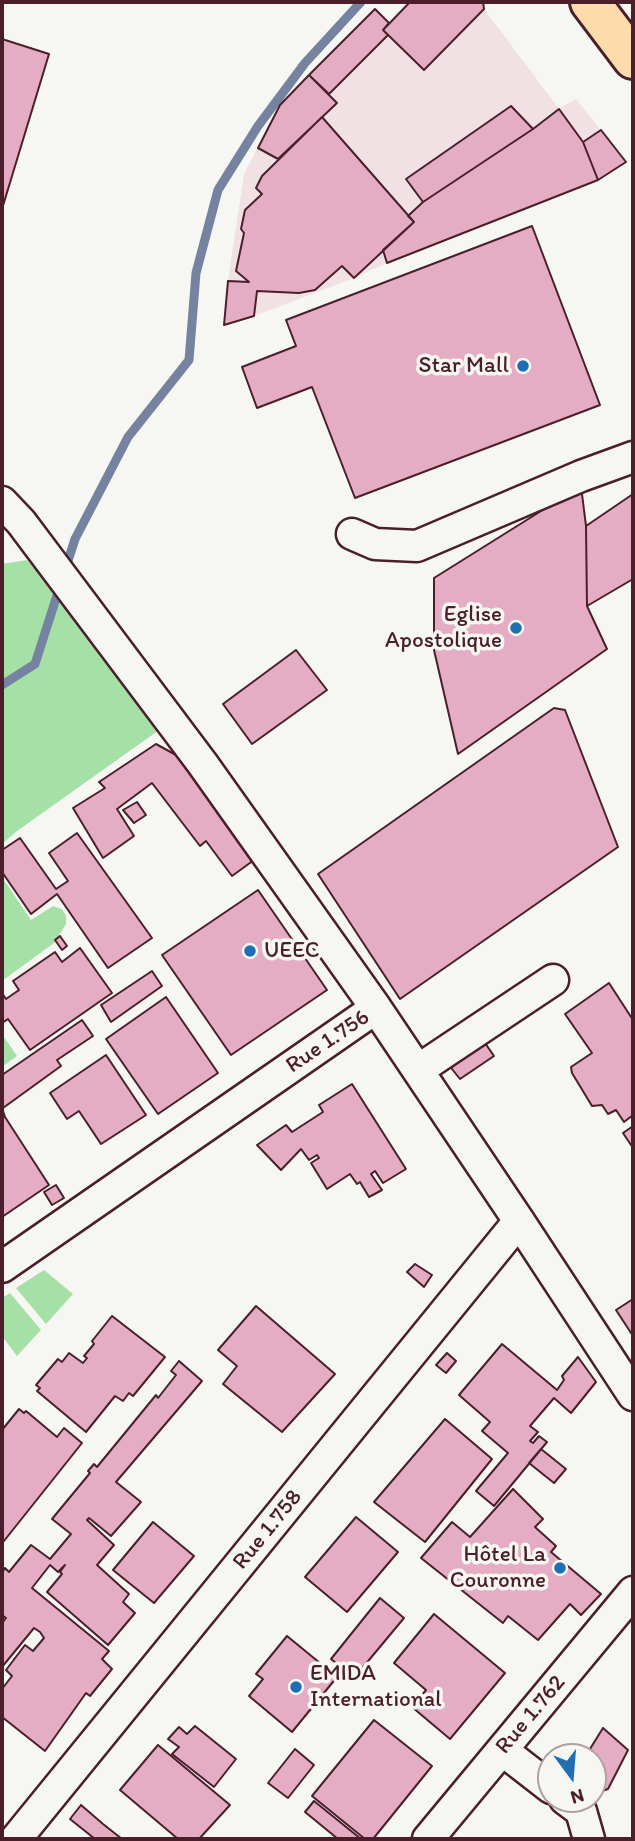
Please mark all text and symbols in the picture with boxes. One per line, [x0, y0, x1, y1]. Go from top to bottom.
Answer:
place label: Star Mall [419, 352, 509, 380]
marker: Star Mall [515, 358, 531, 374]
place label: Eglise Apostolique [385, 601, 502, 655]
marker: Eglise Apostolique [508, 620, 524, 636]
place label: UEEC [264, 937, 320, 965]
marker: UEEC [242, 943, 258, 959]
street label: Rue 1.756 [281, 1004, 375, 1080]
street label: Rue 1.758 [227, 1484, 309, 1576]
place label: Hôtel La Couronne [450, 1541, 546, 1595]
marker: Hôtel La Couronne [552, 1560, 568, 1576]
place label: EMIDA International [310, 1660, 442, 1714]
street label: Rue 1.762 [490, 1670, 572, 1760]
marker: EMIDA International [288, 1679, 304, 1695]
north arrow [537, 1743, 607, 1813]
text: N [568, 1784, 587, 1810]

